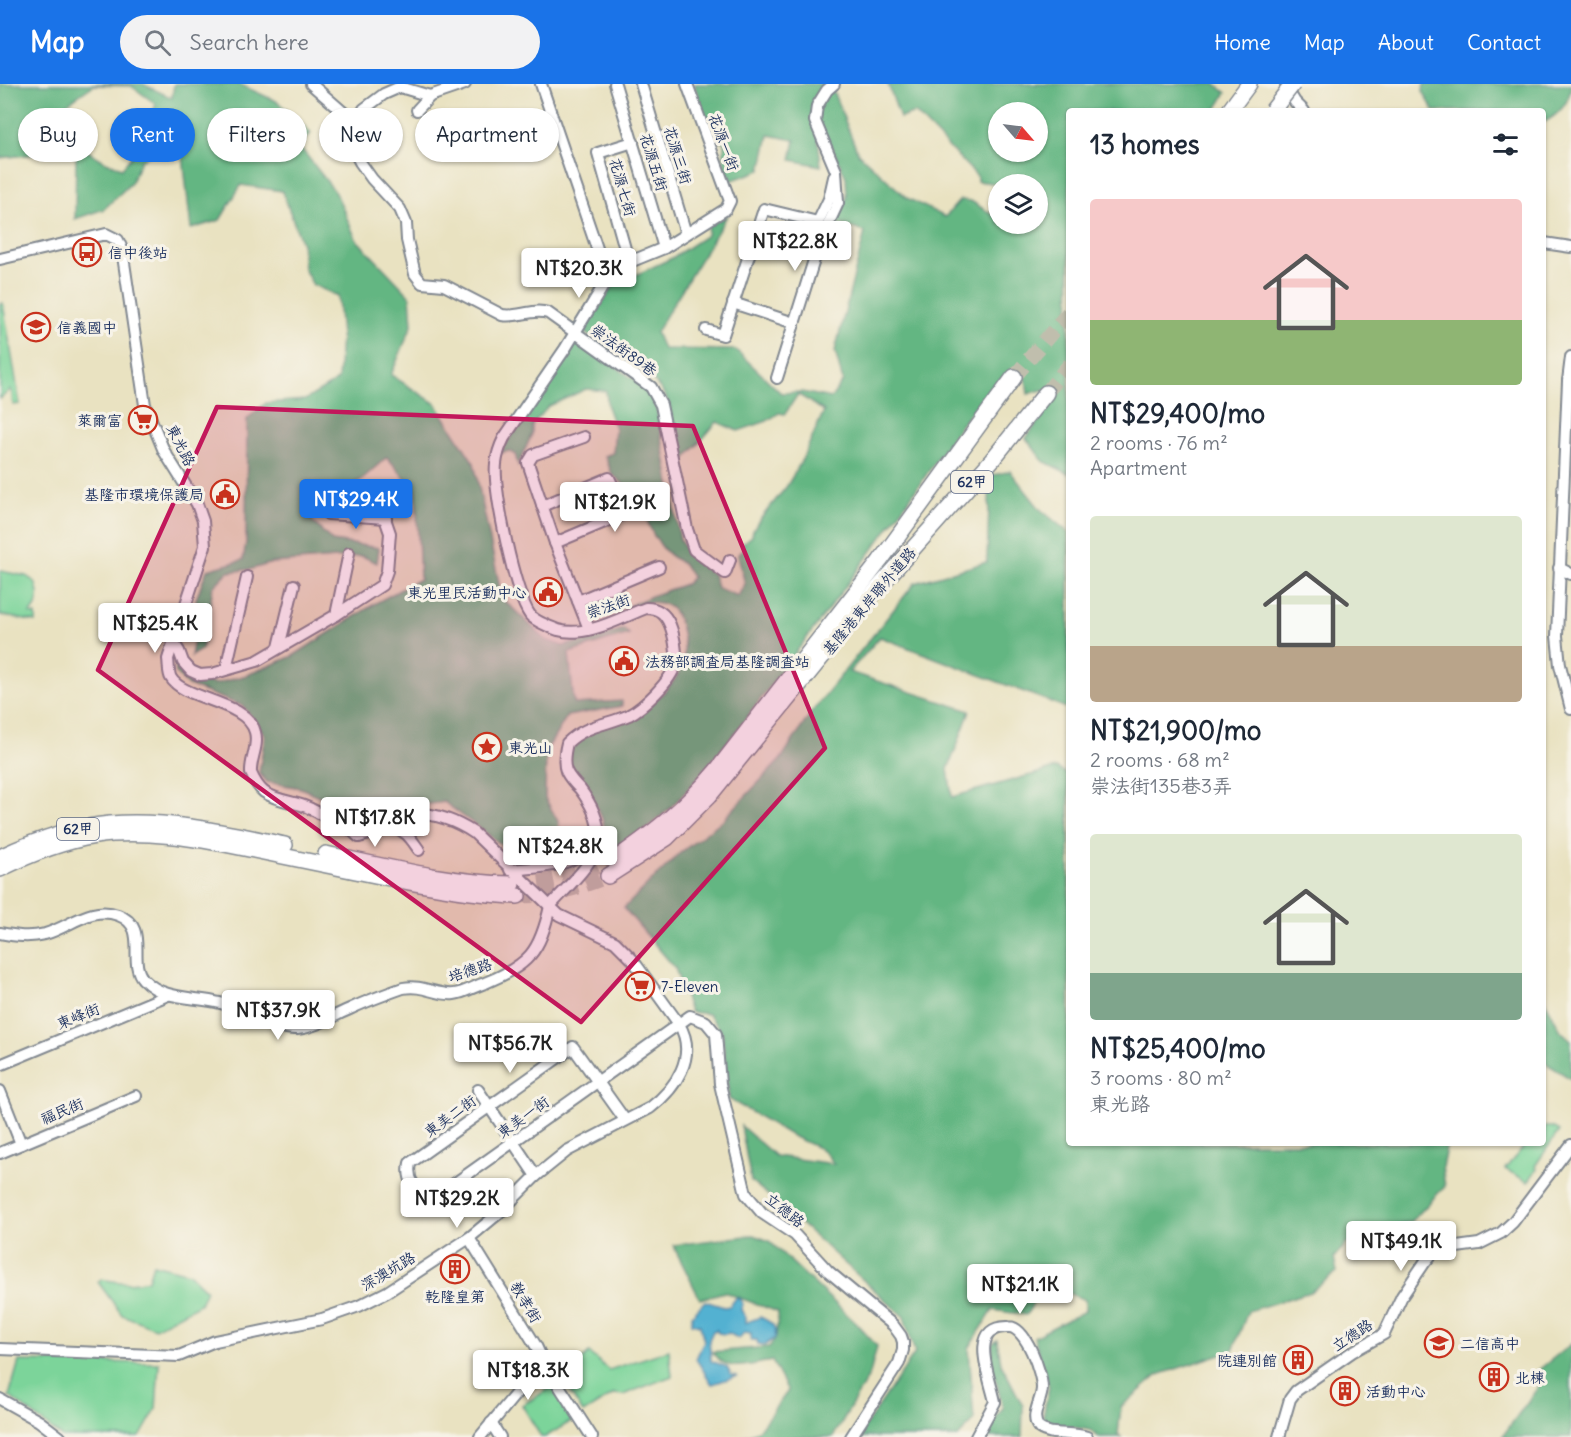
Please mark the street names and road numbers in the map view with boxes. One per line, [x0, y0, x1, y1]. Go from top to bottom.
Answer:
street label: 花源一街 [705, 111, 743, 173]
street label: 花源三街 [660, 124, 696, 186]
street label: 花源五街 [636, 131, 672, 193]
street label: 花源七街 [606, 156, 640, 218]
street label: 崇法街89巷 [587, 320, 661, 380]
street label: 東光路 [162, 421, 200, 469]
road number: 62甲 [951, 471, 993, 493]
street label: 基隆港東岸聯外道路 [818, 543, 920, 659]
street label: 崇法街 [584, 590, 632, 622]
road number: 62甲 [57, 818, 99, 840]
street label: 培德路 [446, 954, 494, 986]
street label: 東峰街 [54, 999, 102, 1033]
street label: 東美二街 [420, 1091, 480, 1141]
street label: 東美一街 [493, 1092, 553, 1142]
street label: 福民街 [38, 1093, 86, 1129]
street label: 立德路 [761, 1189, 809, 1231]
street label: 深澳坑路 [357, 1247, 419, 1295]
street label: 教孝街 [506, 1278, 546, 1326]
street label: 立德路 [1328, 1315, 1376, 1355]

